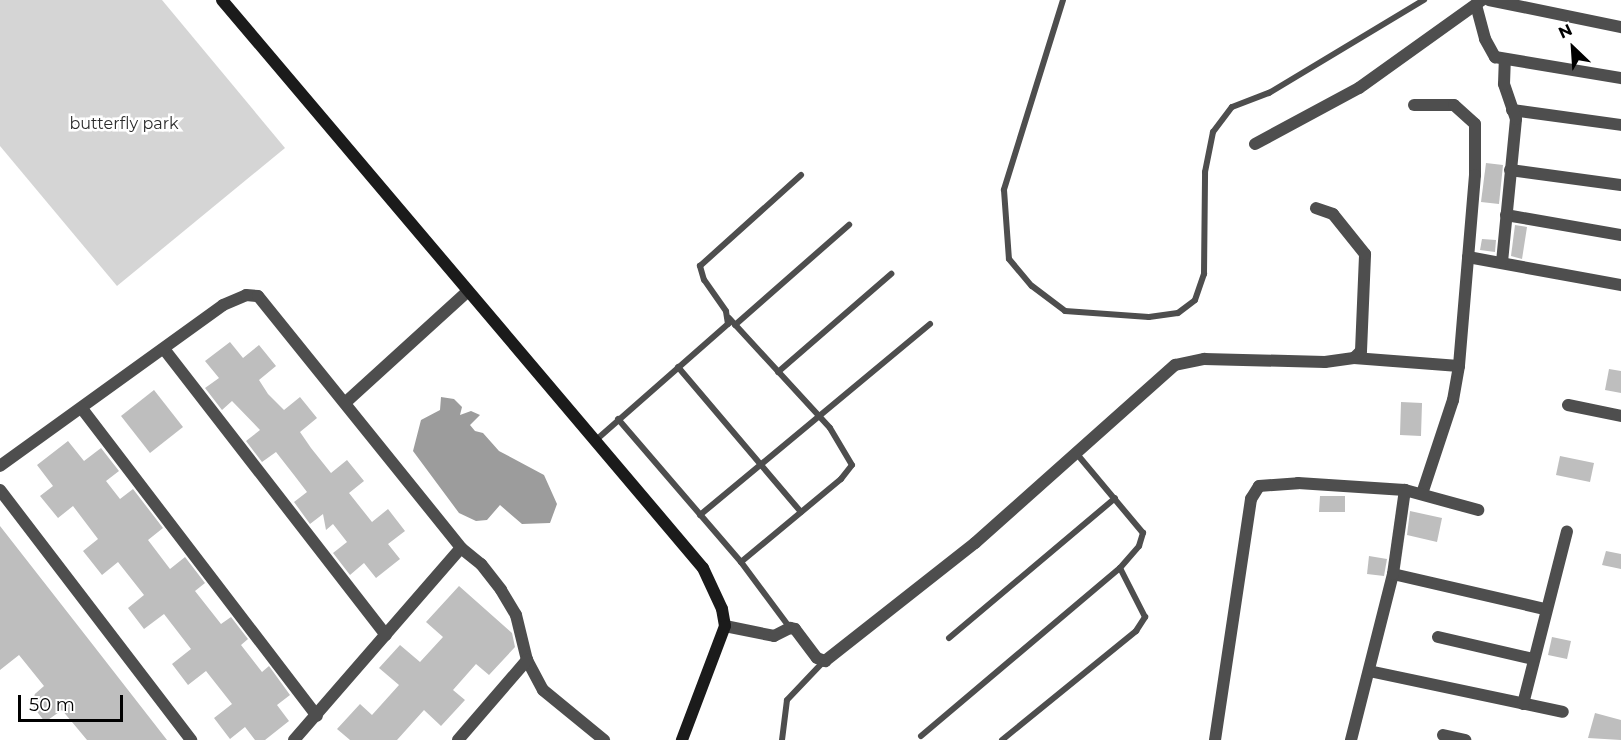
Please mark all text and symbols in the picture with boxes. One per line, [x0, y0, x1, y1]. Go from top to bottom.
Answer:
north arrow [1543, 18, 1603, 78]
text: N [1555, 20, 1575, 43]
park label: butterfly park [69, 114, 179, 134]
scale bar [21, 683, 126, 721]
text: 50 m [29, 694, 75, 716]

